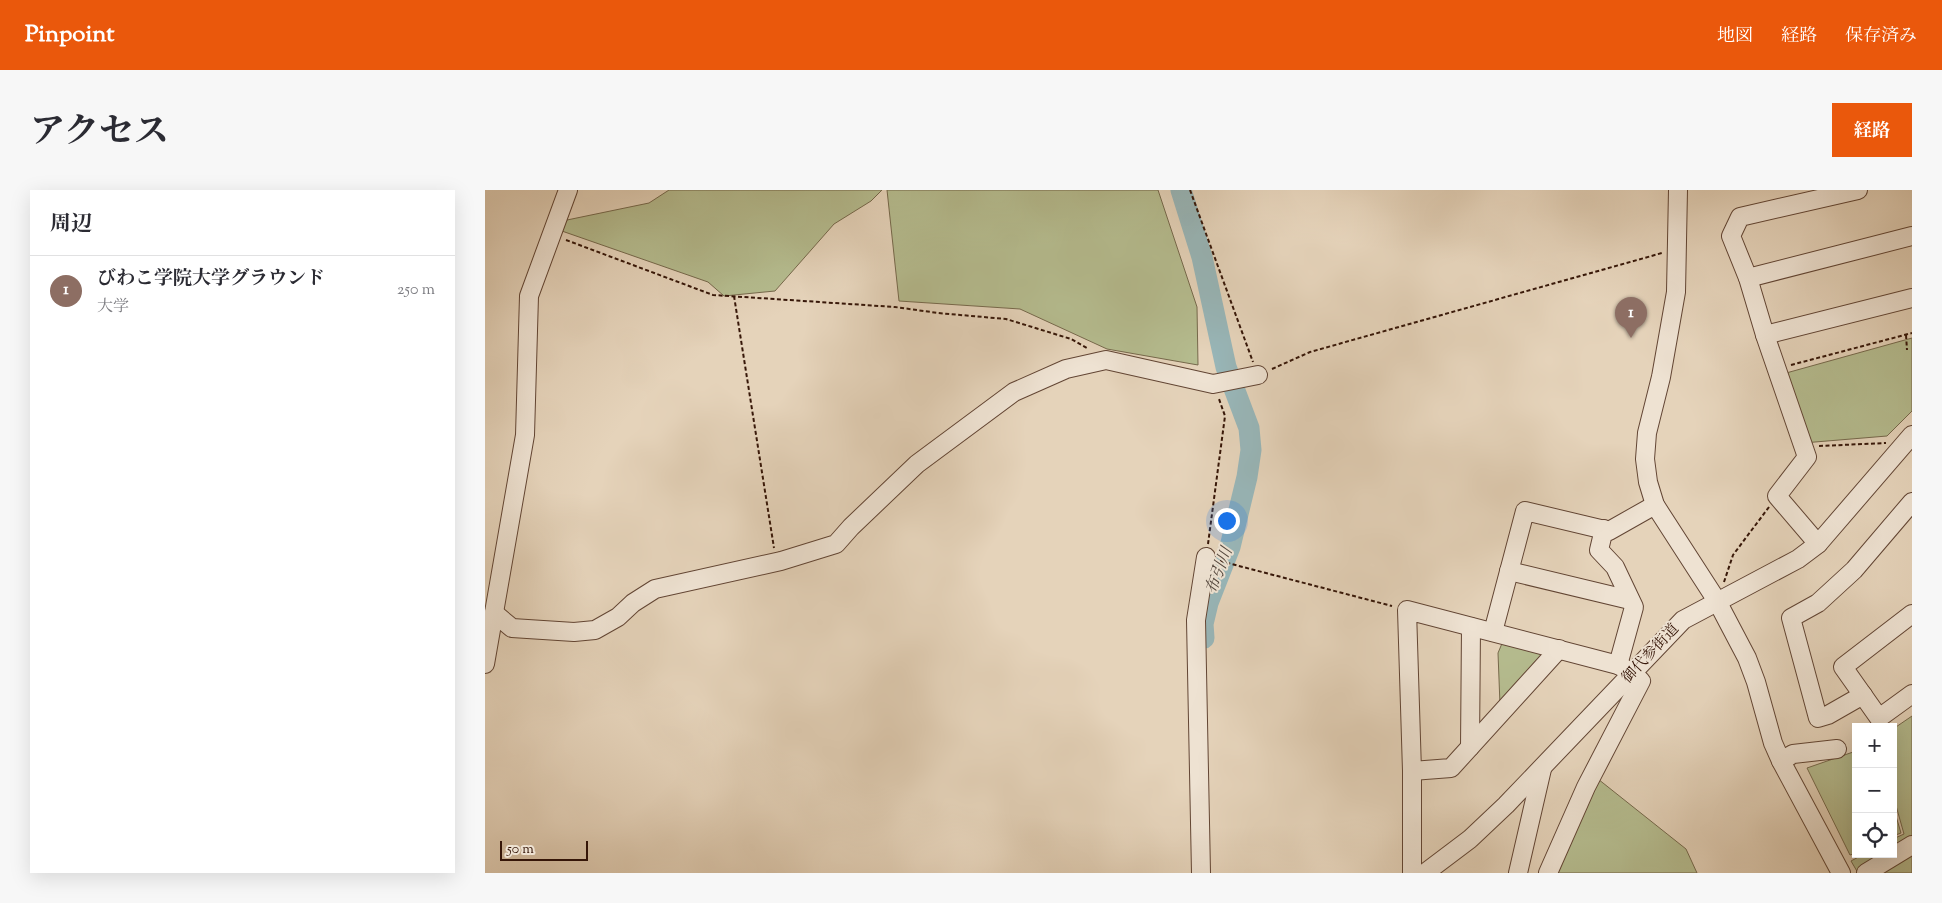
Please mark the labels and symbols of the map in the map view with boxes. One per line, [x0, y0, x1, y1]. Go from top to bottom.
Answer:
pin: 1 [1615, 297, 1647, 338]
your location [1214, 508, 1240, 534]
water label: 布引川 [1201, 543, 1240, 598]
street label: 御代参街道 [1618, 619, 1684, 689]
scale bar [500, 838, 587, 861]

